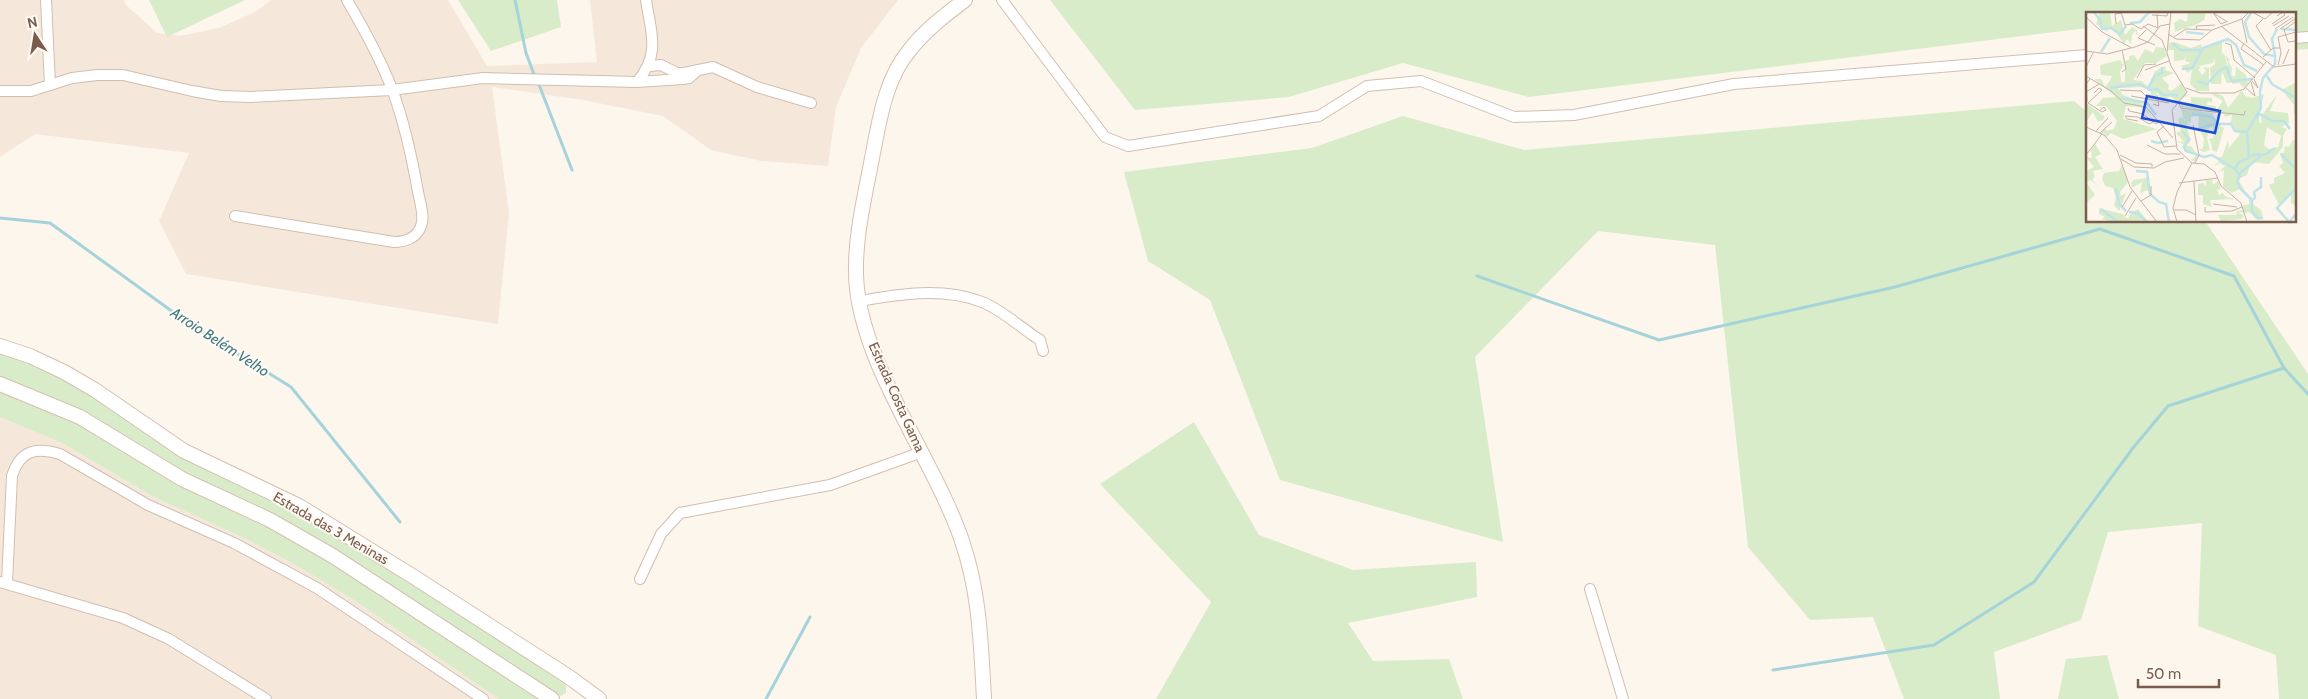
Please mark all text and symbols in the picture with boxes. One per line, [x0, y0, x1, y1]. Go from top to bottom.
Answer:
north arrow [10, 10, 60, 60]
text: N [26, 12, 39, 32]
inset map [2086, 12, 2296, 222]
water label: Arroio Belém Velho [166, 303, 273, 381]
street label: Estrada Costa Gama [865, 339, 929, 455]
street label: Estrada das 3 Meninas [270, 488, 392, 569]
scale bar [2138, 656, 2219, 688]
text: 50 m [2146, 665, 2181, 683]

